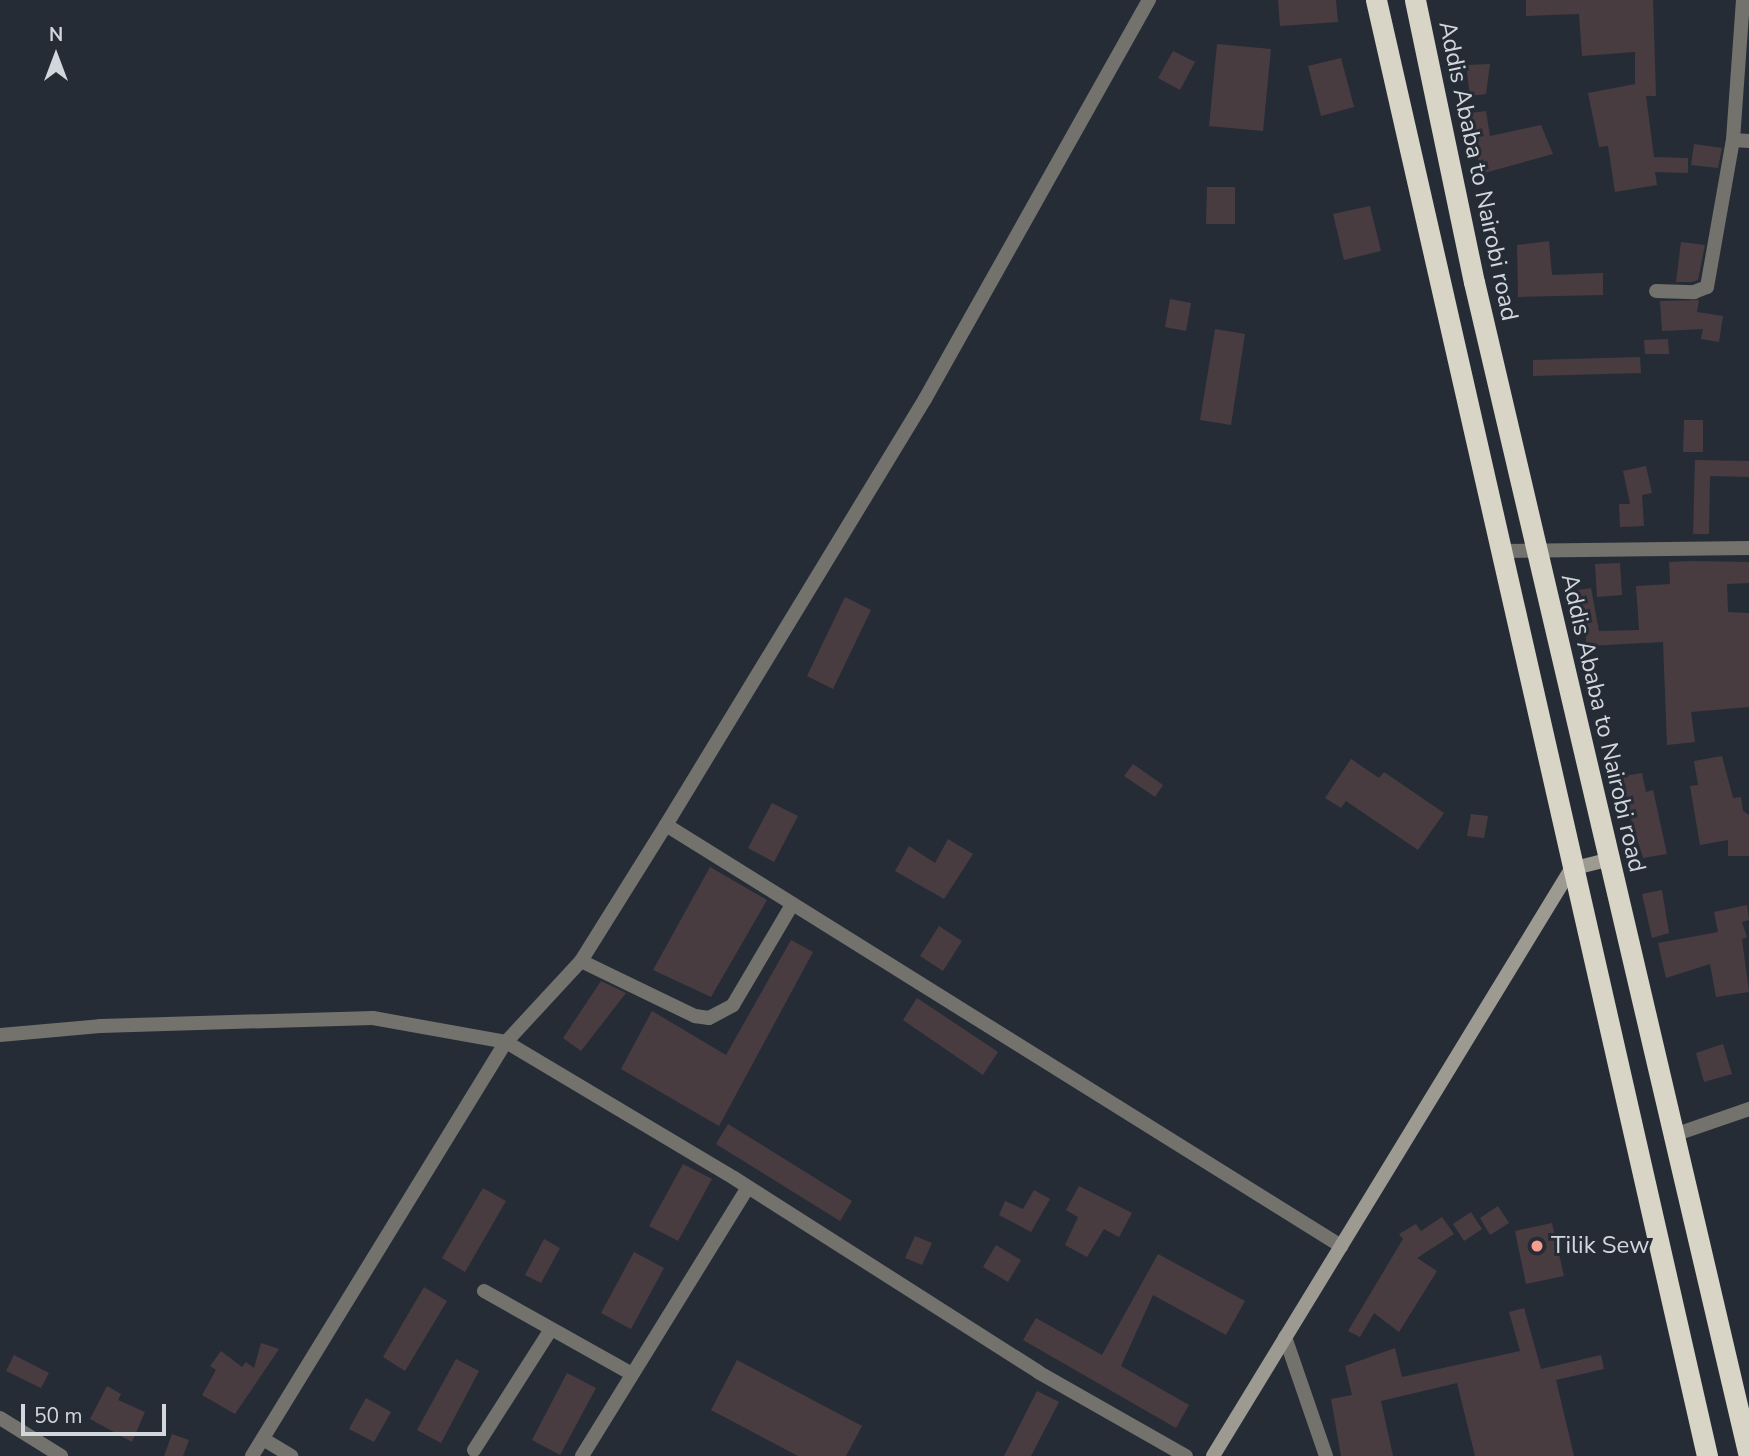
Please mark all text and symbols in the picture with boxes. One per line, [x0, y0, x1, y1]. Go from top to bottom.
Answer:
street label: Addis Ababa to Nairobi road [1432, 19, 1524, 323]
north arrow [21, 21, 91, 91]
text: N [49, 22, 63, 48]
street label: Addis Ababa to Nairobi road [1555, 571, 1651, 875]
place label: Tilik Sew [1551, 1232, 1649, 1260]
marker: Tilik Sew [1529, 1238, 1545, 1254]
scale bar [24, 1390, 170, 1434]
text: 50 m [34, 1402, 83, 1430]

